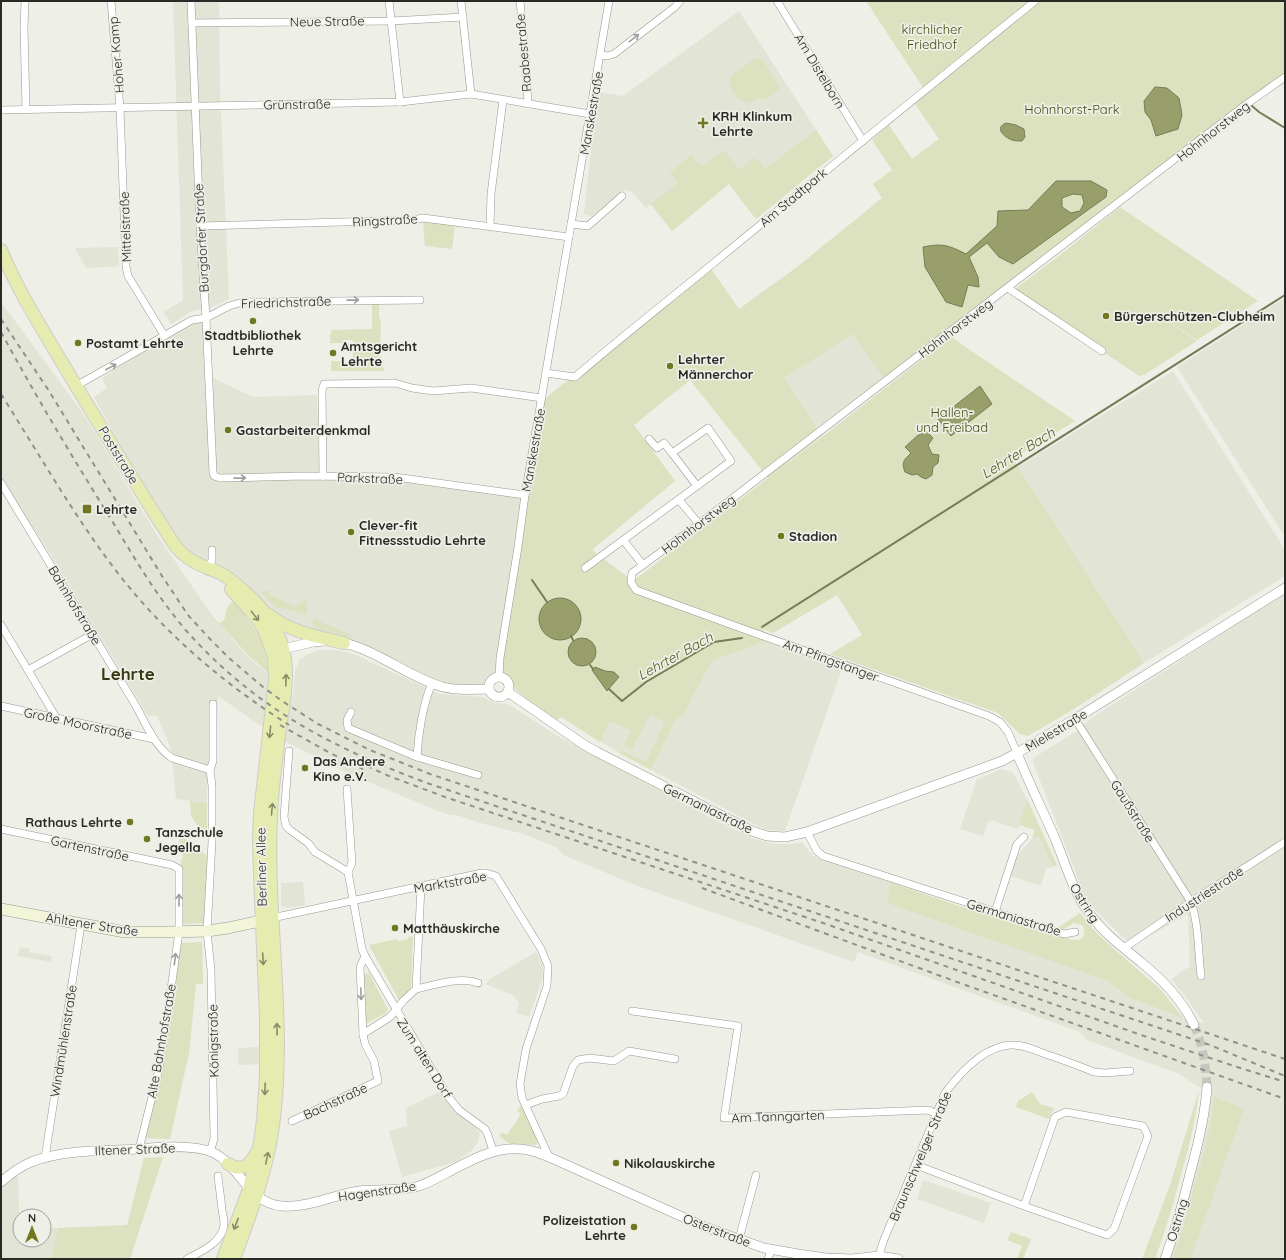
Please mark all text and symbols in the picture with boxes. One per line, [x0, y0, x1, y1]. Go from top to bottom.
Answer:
street label: Neue Straße [289, 12, 365, 30]
street label: Raabestraße [512, 13, 534, 93]
street label: Hoher Kamp [105, 16, 127, 94]
park label: kirchlicher Friedhof [902, 21, 962, 52]
street label: Am Distelborn [791, 30, 849, 112]
one-way arrow [628, 34, 639, 43]
street label: Manskestraße [576, 70, 606, 156]
street label: Grünstraße [263, 95, 331, 113]
street label: Hohnhorstweg [1173, 97, 1253, 165]
park label: Hohnhorst-Park [1024, 101, 1120, 117]
place label: KRH Klinkum Lehrte [712, 108, 792, 139]
marker: KRH Klinkum Lehrte [697, 117, 709, 129]
street label: Am Stadtpark [756, 164, 830, 230]
street label: Burgdorfer Straße [190, 183, 212, 293]
street label: Mittelstraße [116, 191, 134, 263]
street label: Ringstraße [352, 210, 418, 230]
street label: Friedrichstraße [240, 292, 332, 312]
street label: Hohnhorstweg [915, 295, 995, 361]
one-way arrow [346, 296, 359, 304]
place label: Bürgerschützen-Clubheim [1114, 308, 1275, 324]
marker: Bürgerschützen-Clubheim [1101, 311, 1111, 321]
marker: Stadtbibliothek Lehrte [248, 316, 258, 326]
place label: Stadtbibliothek Lehrte [205, 327, 301, 358]
place label: Postamt Lehrte [86, 335, 184, 351]
marker: Postamt Lehrte [73, 338, 83, 348]
place label: Amtsgericht Lehrte [341, 338, 417, 369]
marker: Amtsgericht Lehrte [328, 348, 338, 358]
place label: Lehrter Männerchor [678, 351, 754, 382]
marker: Lehrter Männerchor [665, 361, 675, 371]
one-way arrow [104, 363, 116, 370]
park label: Hallen- und Freibad [916, 404, 988, 435]
street label: Manskestraße [518, 407, 548, 493]
place label: Gastarbeiterdenkmal [236, 422, 371, 438]
street label: Poststraße [95, 423, 143, 487]
water label: Lehrter Bach [978, 423, 1059, 483]
marker: Gastarbeiterdenkmal [223, 425, 233, 435]
street label: Parkstraße [337, 469, 403, 487]
one-way arrow [233, 474, 246, 481]
street label: Hohnhorstweg [658, 491, 738, 557]
place label: Lehrte [96, 501, 137, 517]
marker: Lehrte [81, 503, 93, 515]
place label: Clever-fit Fitnessstudio Lehrte [359, 517, 486, 548]
marker: Clever-fit Fitnessstudio Lehrte [346, 527, 356, 537]
place label: Stadion [789, 528, 837, 544]
marker: Stadion [776, 531, 786, 541]
street label: Bahnhofstraße [45, 562, 105, 648]
one-way arrow [251, 610, 259, 621]
water label: Lehrter Bach [634, 627, 717, 684]
street label: Am Pfingstanger [781, 635, 881, 685]
district label: Lehrte [101, 663, 155, 684]
one-way arrow [282, 674, 289, 687]
street label: Große Moorstraße [22, 704, 134, 742]
street label: Mielestraße [1022, 705, 1090, 755]
one-way arrow [266, 725, 274, 738]
place label: Das Andere Kino e.V. [313, 753, 386, 784]
marker: Das Andere Kino e.V. [300, 763, 310, 773]
street label: Gaußstraße [1107, 777, 1159, 845]
street label: Germaniastraße [661, 779, 755, 837]
one-way arrow [268, 803, 275, 816]
place label: Rathaus Lehrte [25, 814, 122, 830]
marker: Rathaus Lehrte [125, 817, 135, 827]
place label: Tanzschule Jegella [155, 824, 224, 855]
street label: Berliner Allee [252, 827, 270, 907]
street label: Gartenstraße [49, 832, 131, 864]
marker: Tanzschule Jegella [142, 834, 152, 844]
street label: Industriestraße [1162, 863, 1246, 925]
street label: Marktstraße [412, 868, 488, 896]
street label: Ostring [1067, 880, 1103, 926]
one-way arrow [175, 894, 183, 907]
street label: Germaniastraße [965, 895, 1063, 939]
street label: Ahltener Straße [45, 909, 139, 939]
place label: Matthäuskirche [403, 920, 500, 936]
marker: Matthäuskirche [390, 923, 400, 933]
one-way arrow [260, 952, 267, 965]
one-way arrow [171, 953, 179, 966]
street label: Alte Bahnhofstraße [143, 982, 179, 1100]
street label: Windmühlenstraße [46, 984, 80, 1098]
one-way arrow [358, 987, 365, 1000]
street label: Königstraße [204, 1004, 222, 1078]
street label: Zum alten Dorf [394, 1015, 456, 1101]
one-way arrow [274, 1023, 281, 1036]
street label: Bachstraße [300, 1079, 370, 1123]
one-way arrow [262, 1082, 269, 1095]
street label: Braunschweiger Straße [885, 1089, 955, 1223]
street label: Am Tanngarten [731, 1106, 825, 1126]
street label: Iltener Straße [94, 1140, 176, 1158]
one-way arrow [264, 1152, 272, 1165]
place label: Nikolauskirche [624, 1155, 715, 1171]
marker: Nikolauskirche [611, 1158, 621, 1168]
street label: Hagenstraße [337, 1178, 417, 1204]
street label: Ostring [1163, 1197, 1191, 1243]
north arrow [12, 1208, 52, 1248]
street label: Osterstraße [681, 1210, 753, 1250]
text: N [28, 1211, 36, 1225]
place label: Polizeistation Lehrte [543, 1212, 626, 1243]
one-way arrow [232, 1218, 240, 1230]
marker: Polizeistation Lehrte [629, 1222, 639, 1232]

